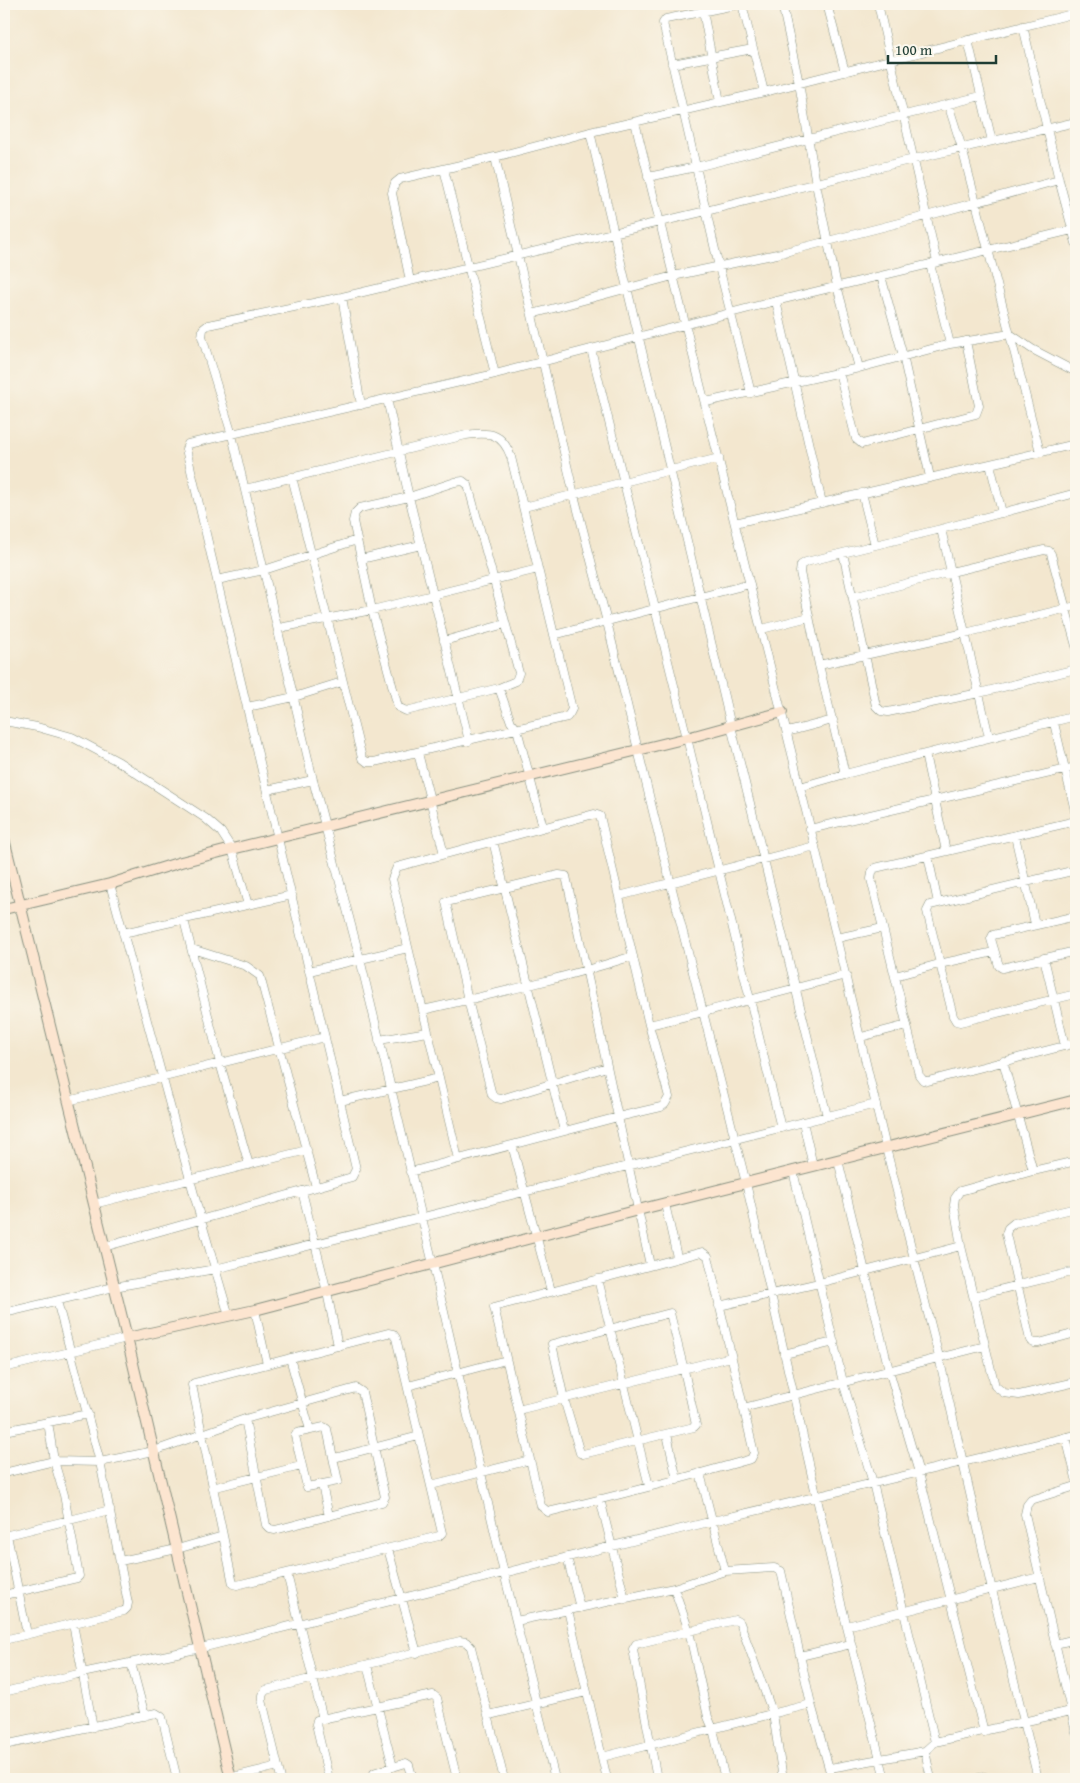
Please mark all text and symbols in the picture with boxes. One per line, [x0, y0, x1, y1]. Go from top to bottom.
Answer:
scale bar [888, 32, 995, 64]
text: 100 m [895, 39, 933, 60]

